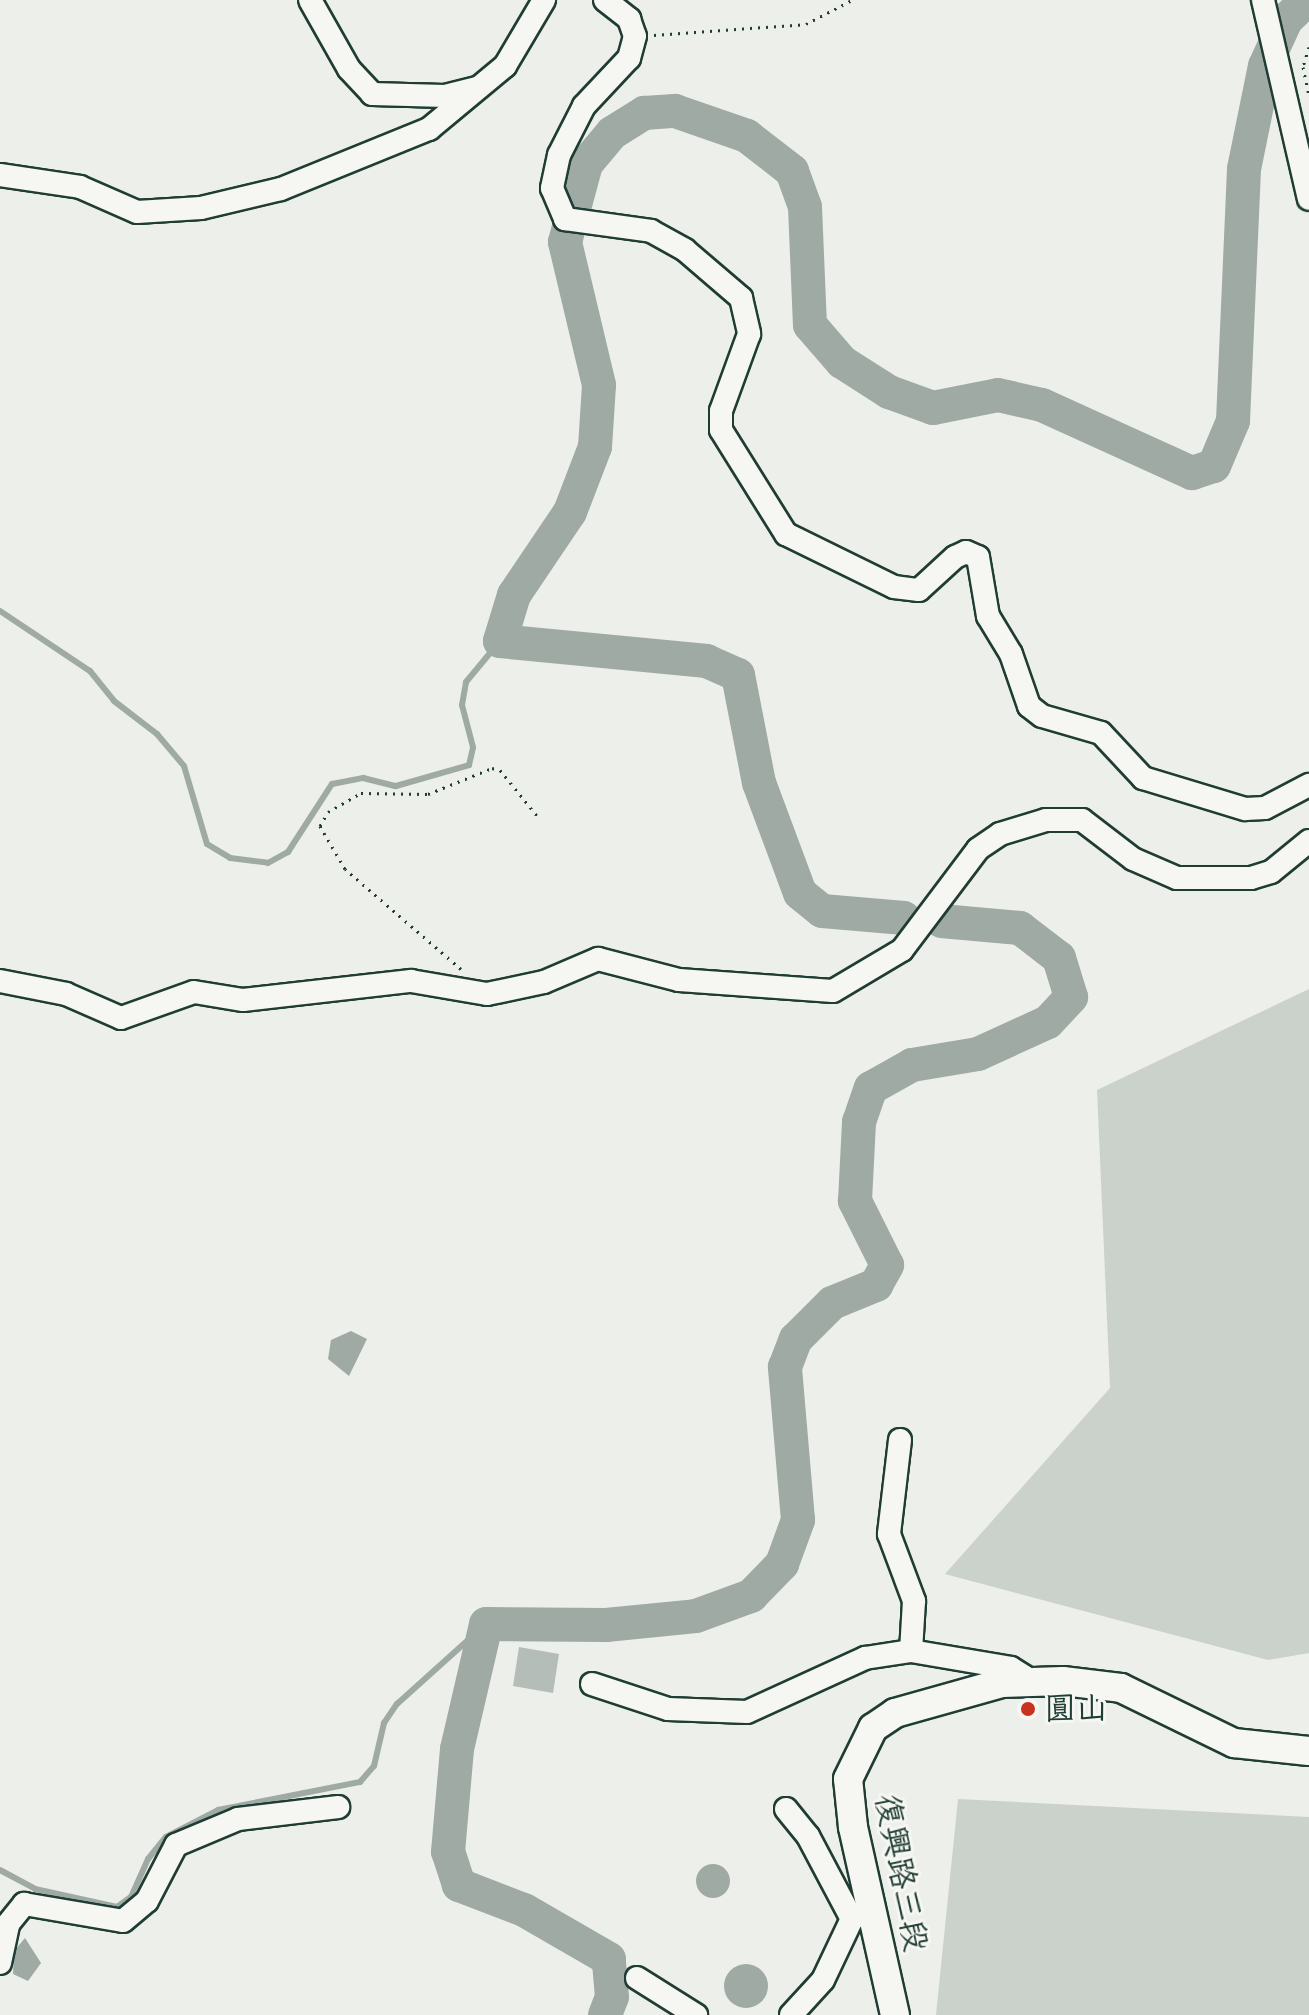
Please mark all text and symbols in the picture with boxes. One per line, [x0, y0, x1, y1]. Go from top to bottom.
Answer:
place label: 圓山 [1044, 1690, 1108, 1728]
marker: 圓山 [1019, 1700, 1037, 1718]
street label: 復興路三段 [867, 1791, 935, 1955]

